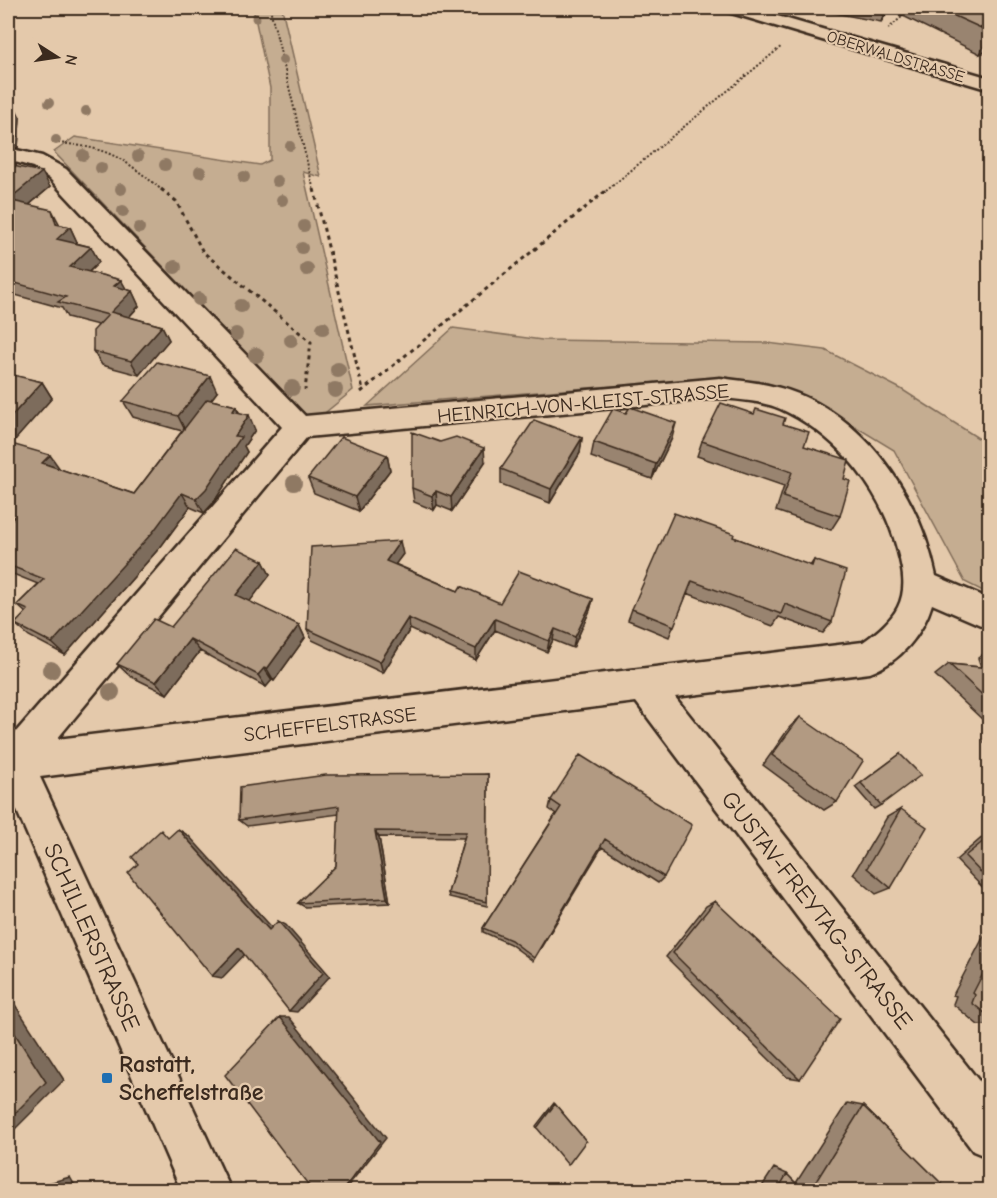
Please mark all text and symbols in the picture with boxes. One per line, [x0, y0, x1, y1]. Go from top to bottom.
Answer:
north arrow [27, 27, 87, 87]
street label: OBERWALDSTRASSE [825, 27, 967, 87]
text: N [61, 53, 81, 67]
street label: HEINRICH-VON-KLEIST-STRASSE [436, 379, 730, 428]
street label: SCHEFFELSTRASSE [242, 702, 418, 747]
street label: GUSTAV-FREYTAG-STRASSE [715, 785, 919, 1035]
street label: SCHILLERSTRASSE [38, 839, 146, 1035]
place label: Rastatt, Scheffelstraße [119, 1050, 264, 1106]
marker: Rastatt, Scheffelstraße [100, 1071, 114, 1085]

